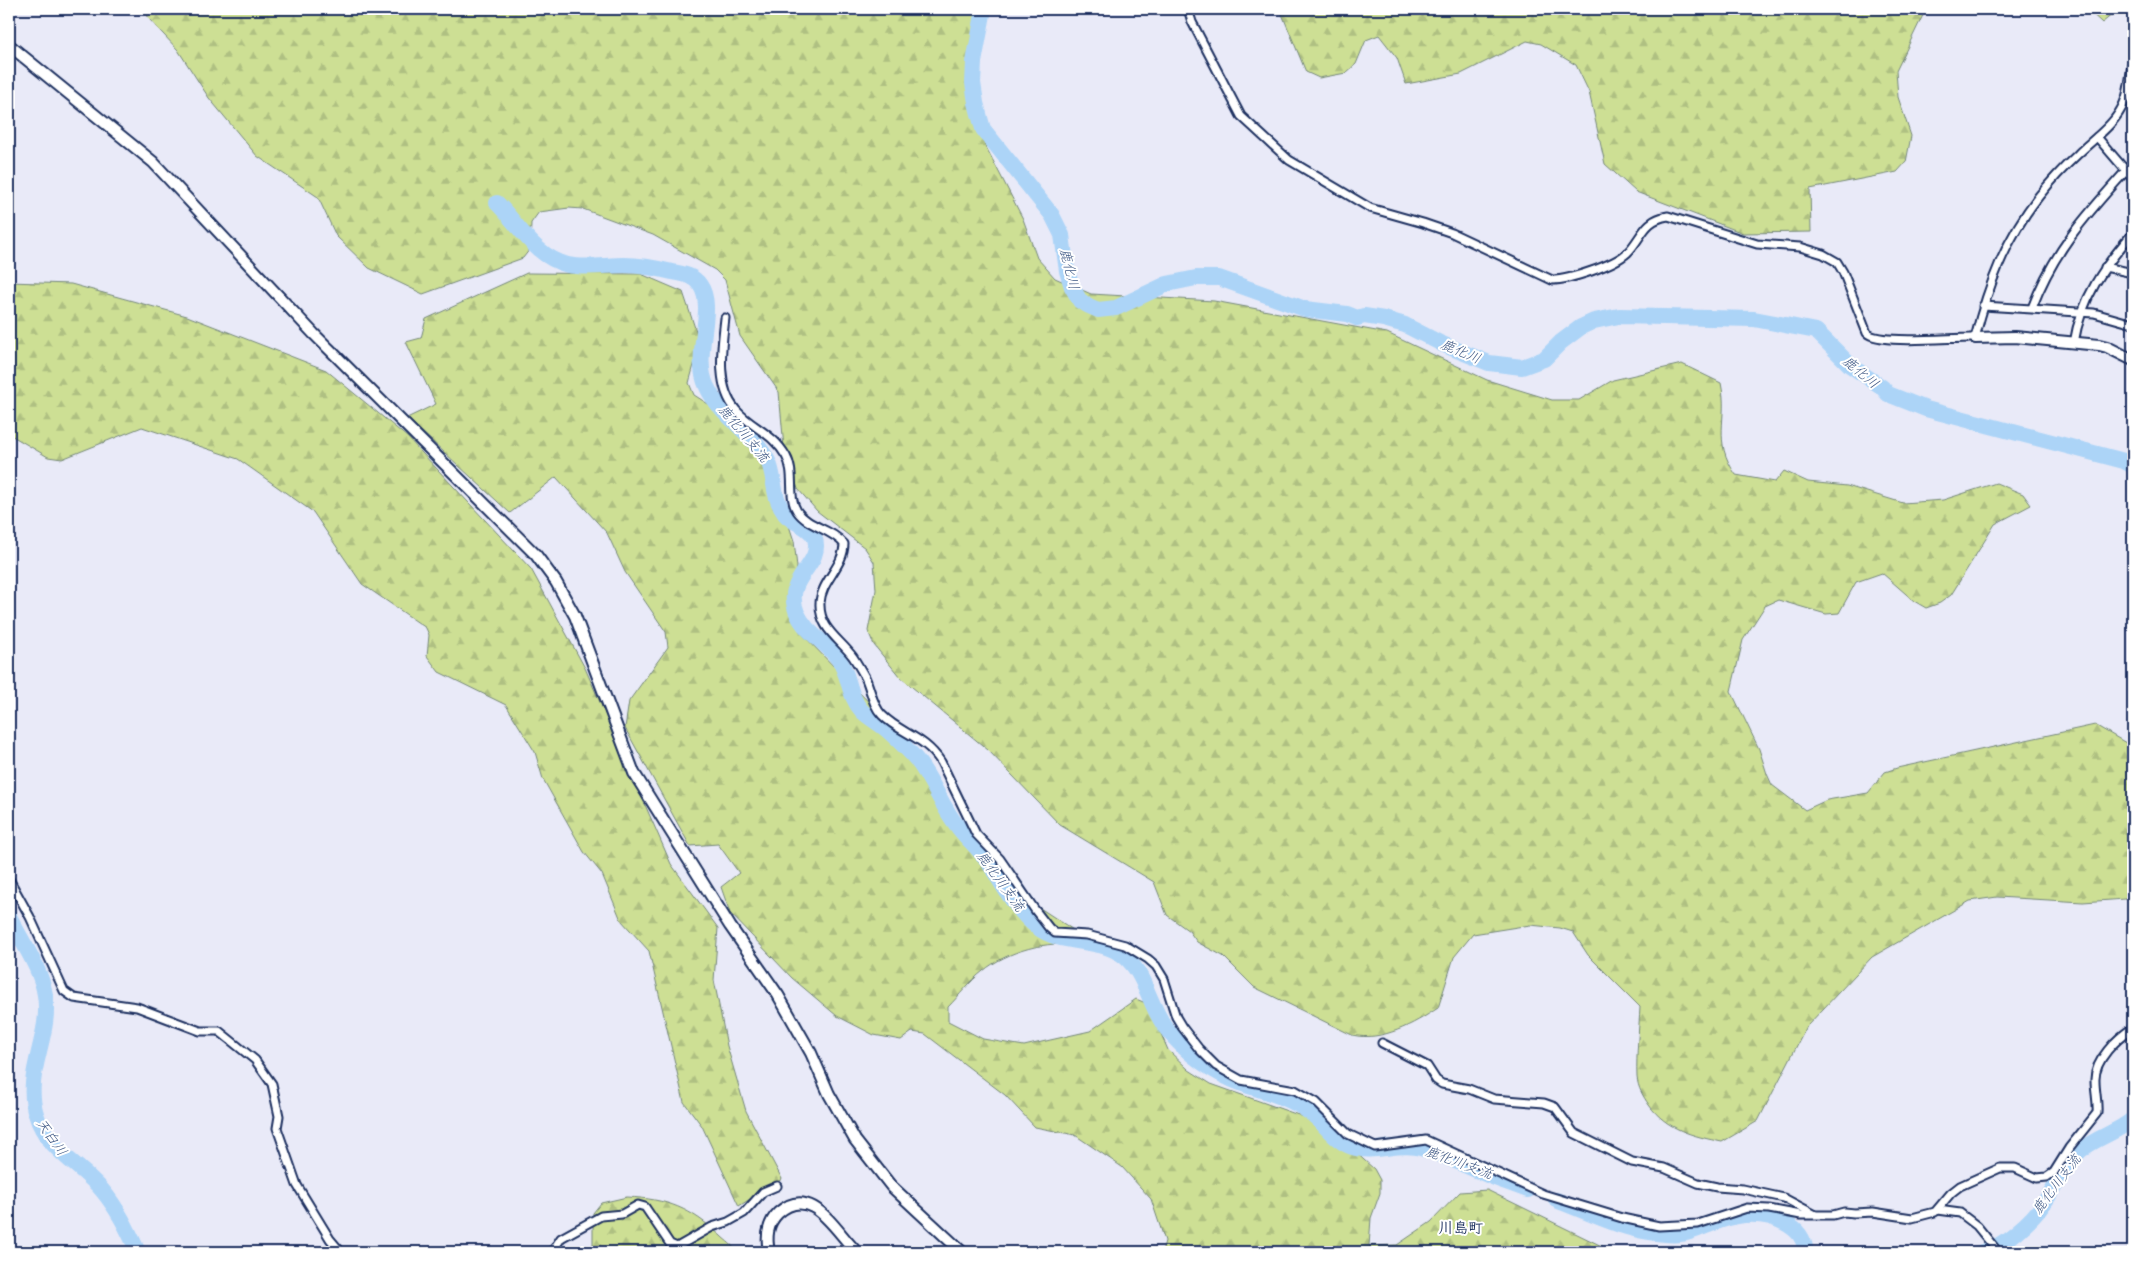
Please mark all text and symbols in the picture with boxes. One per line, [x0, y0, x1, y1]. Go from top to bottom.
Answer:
water label: 鹿化川 [1056, 247, 1083, 292]
water label: 鹿化川 [1438, 335, 1483, 367]
water label: 鹿化川 [1839, 352, 1882, 392]
water label: 鹿化川支流 [715, 401, 773, 466]
water label: 鹿化川支流 [973, 848, 1029, 915]
water label: 天白川 [33, 1115, 71, 1159]
water label: 鹿化川支流 [1423, 1143, 1496, 1183]
water label: 鹿化川支流 [2029, 1150, 2085, 1217]
district label: 川島町 [1438, 1219, 1484, 1238]

